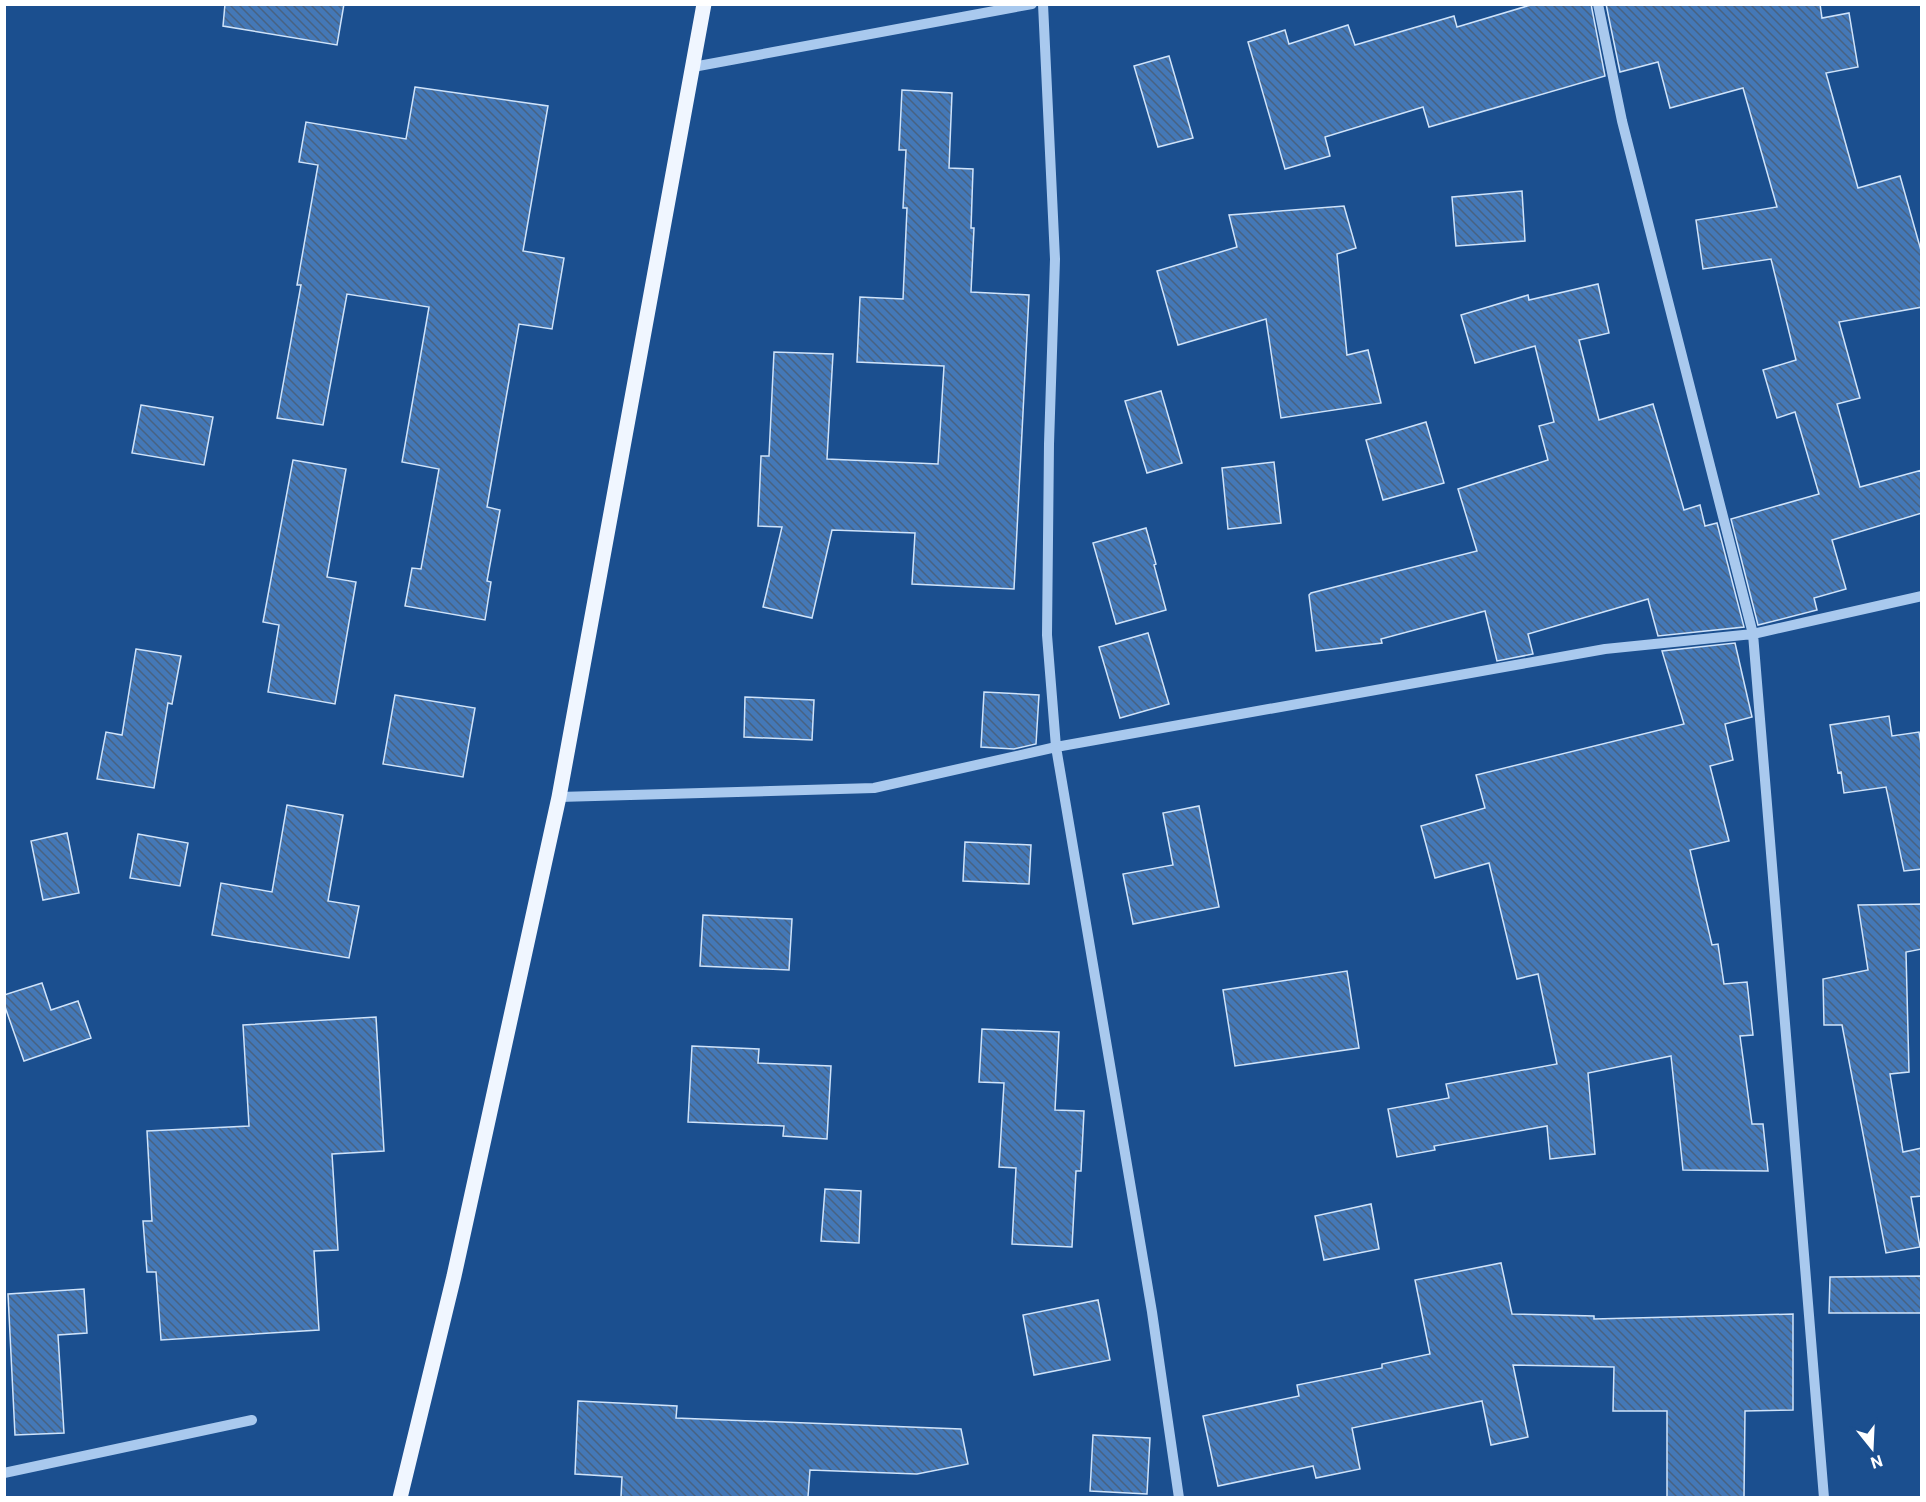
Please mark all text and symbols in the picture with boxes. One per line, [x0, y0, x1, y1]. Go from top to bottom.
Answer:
north arrow [1842, 1418, 1902, 1478]
text: N [1868, 1451, 1885, 1473]

